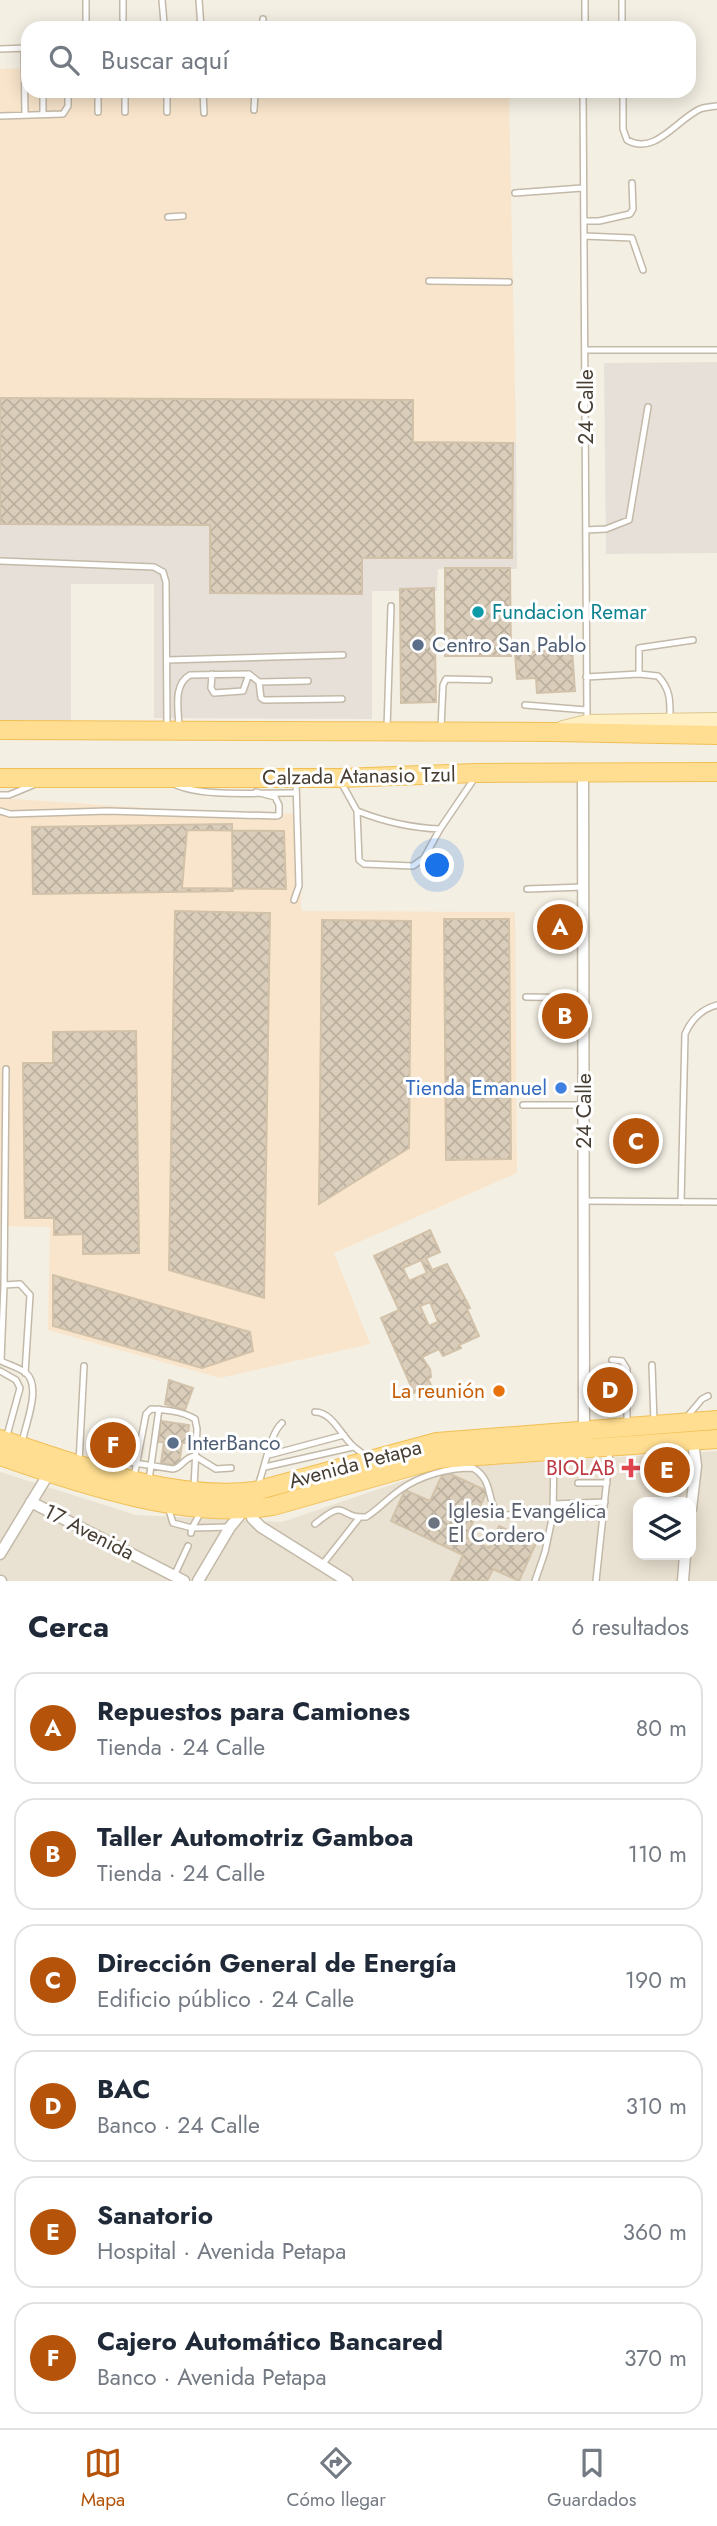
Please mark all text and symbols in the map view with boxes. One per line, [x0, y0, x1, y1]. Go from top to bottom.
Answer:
search box [21, 21, 696, 98]
icon: search [45, 41, 83, 79]
text: Buscar aquí [101, 41, 229, 79]
street label: 24 Calle [571, 369, 601, 445]
place label: Fundacion Remar [492, 597, 648, 627]
marker: Fundacion Remar [470, 604, 486, 620]
place label: Centro San Pablo [432, 630, 586, 660]
marker: Centro San Pablo [410, 637, 426, 653]
street label: Calzada Atanasio Tzul [262, 759, 456, 793]
your location [420, 848, 454, 882]
pin: A [537, 901, 583, 953]
pin: B [542, 990, 588, 1042]
place label: Tienda Emanuel [406, 1073, 547, 1103]
street label: 24 Calle [569, 1073, 599, 1149]
marker: Tienda Emanuel [553, 1080, 569, 1096]
pin: C [613, 1115, 659, 1167]
pin: D [587, 1364, 633, 1416]
place label: La reunión [391, 1376, 485, 1406]
marker: La reunión [491, 1383, 507, 1399]
pin: F [90, 1419, 136, 1471]
place label: InterBanco [187, 1428, 281, 1458]
street label: Avenida Petapa [285, 1432, 425, 1496]
marker: InterBanco [165, 1435, 181, 1451]
pin: E [644, 1444, 690, 1496]
place label: BIOLAB [546, 1453, 615, 1483]
marker: BIOLAB [621, 1458, 641, 1478]
street label: 17 Avenida [39, 1496, 139, 1568]
place label: Iglesia Evangélica El Cordero [448, 1496, 606, 1550]
map controls [633, 1497, 696, 1560]
button: layers [633, 1497, 696, 1560]
marker: Iglesia Evangélica El Cordero [426, 1515, 442, 1531]
text: Cerca [28, 1605, 109, 1648]
text: 6 resultados [571, 1610, 689, 1644]
text: Repuestos para Camiones [97, 1692, 410, 1730]
text: A [45, 1711, 61, 1745]
text: 80 m [636, 1711, 687, 1745]
text: Tienda · 24 Calle [97, 1730, 265, 1764]
text: Taller Automotriz Gamboa [97, 1818, 414, 1856]
text: B [45, 1837, 61, 1871]
text: 110 m [628, 1837, 687, 1871]
text: Tienda · 24 Calle [97, 1856, 265, 1890]
text: Dirección General de Energía [97, 1944, 456, 1982]
text: C [45, 1963, 61, 1997]
text: 190 m [625, 1963, 687, 1997]
text: Edificio público · 24 Calle [97, 1982, 354, 2016]
text: BAC [97, 2070, 150, 2108]
text: D [45, 2089, 61, 2123]
text: 310 m [625, 2089, 687, 2123]
text: Banco · 24 Calle [97, 2108, 260, 2142]
text: Sanatorio [97, 2196, 213, 2234]
text: E [46, 2215, 60, 2249]
text: 360 m [623, 2215, 687, 2249]
text: Hospital · Avenida Petapa [97, 2234, 346, 2268]
text: Cajero Automático Bancared [97, 2322, 443, 2360]
text: F [47, 2341, 59, 2375]
text: 370 m [624, 2341, 687, 2375]
text: Banco · Avenida Petapa [97, 2360, 327, 2394]
tab: Mapa [81, 2444, 125, 2513]
tab: Cómo llegar [286, 2444, 386, 2513]
tab: Guardados [547, 2444, 636, 2513]

